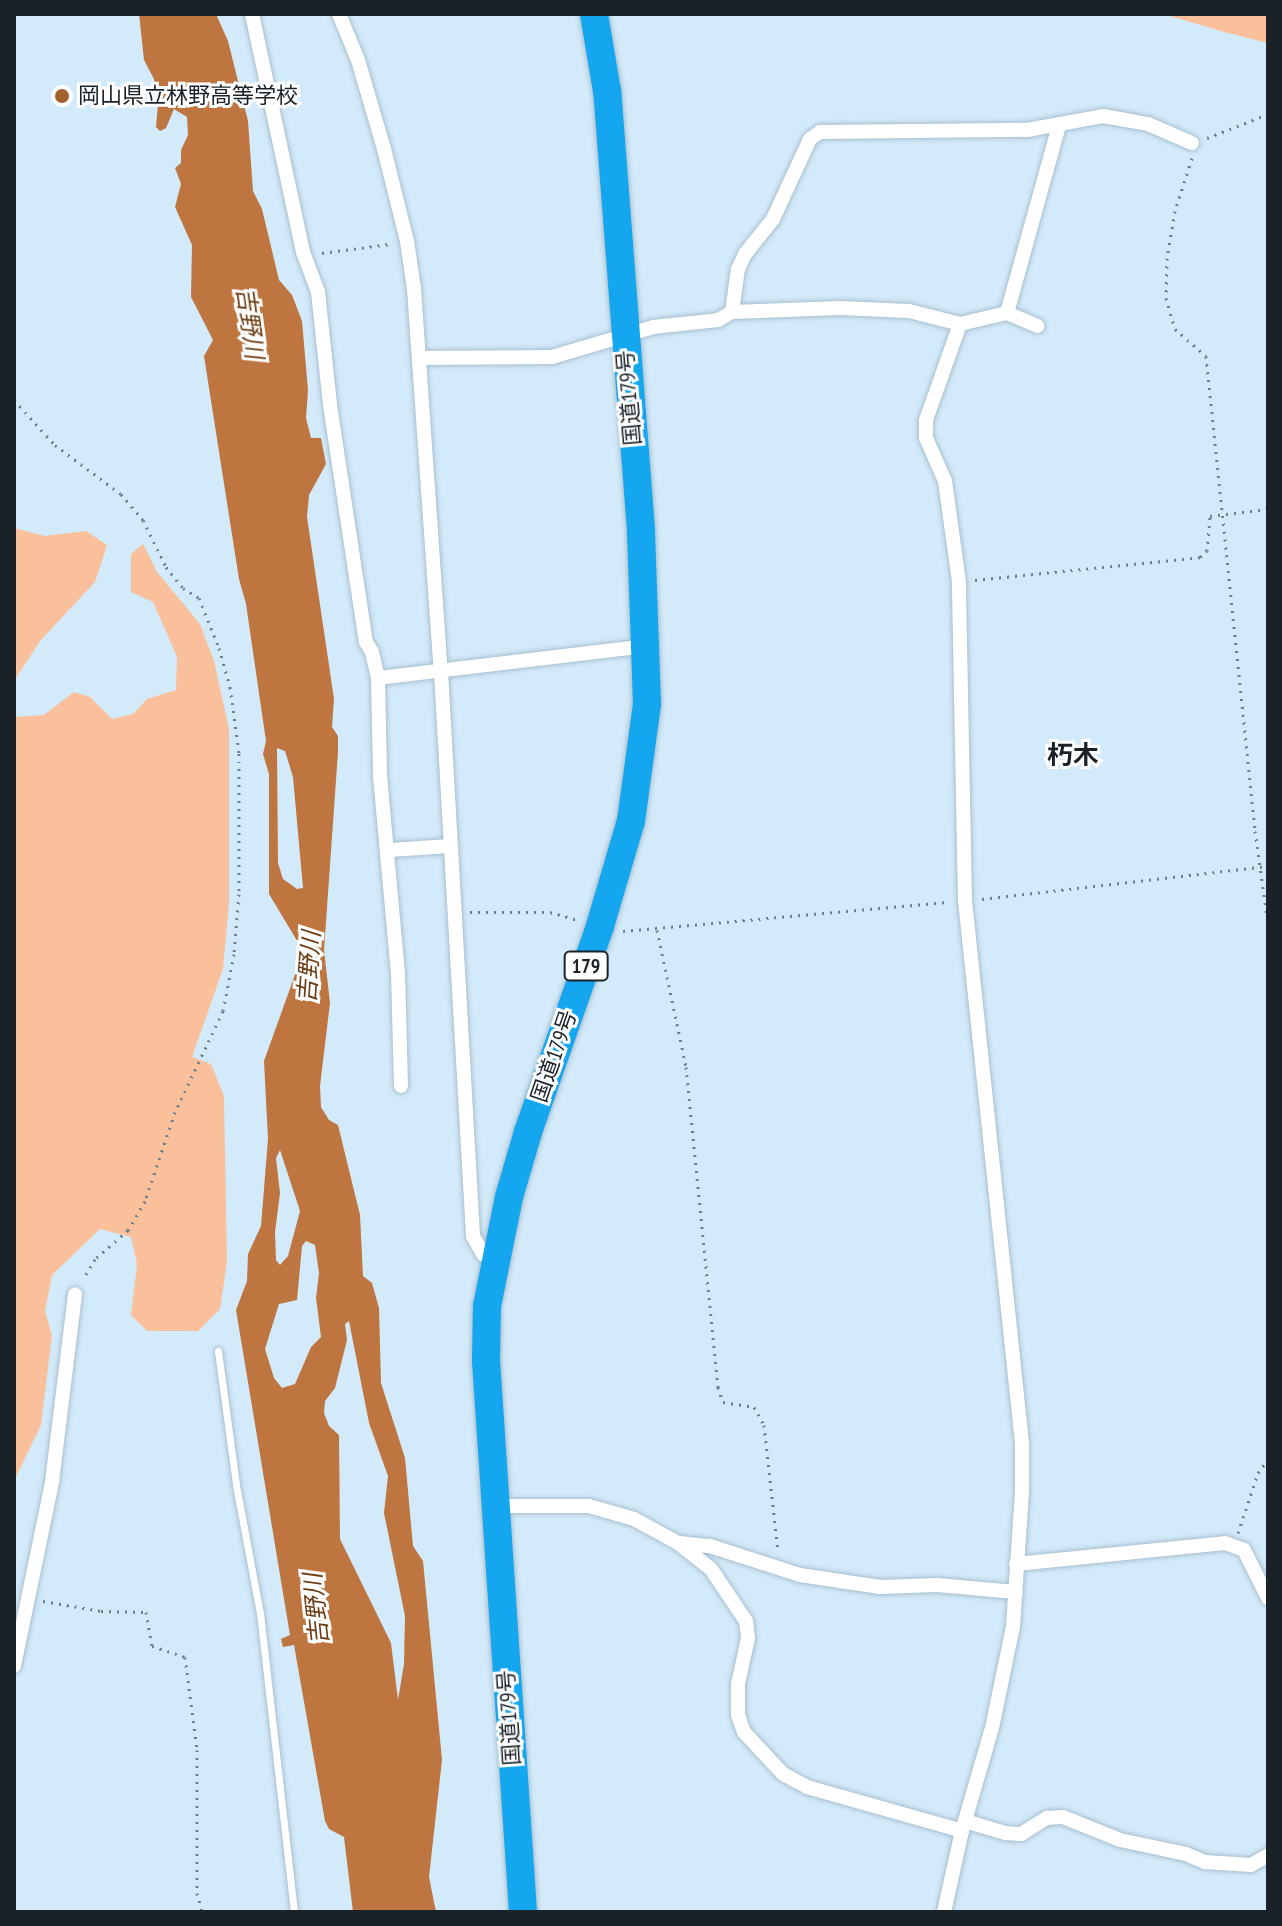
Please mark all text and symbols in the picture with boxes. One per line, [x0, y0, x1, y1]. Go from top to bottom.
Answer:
place label: 岡山県立林野高等学校 [78, 83, 298, 109]
marker: 岡山県立林野高等学校 [53, 87, 71, 105]
water label: 吉野川 [231, 285, 269, 361]
street label: 国道179号 [612, 349, 646, 447]
district label: 朽木 [1047, 739, 1099, 771]
water label: 吉野川 [292, 930, 326, 1004]
road number: 179 [562, 950, 610, 982]
street label: 国道179号 [526, 1006, 582, 1106]
water label: 吉野川 [298, 1572, 334, 1646]
street label: 国道179号 [492, 1669, 526, 1767]

